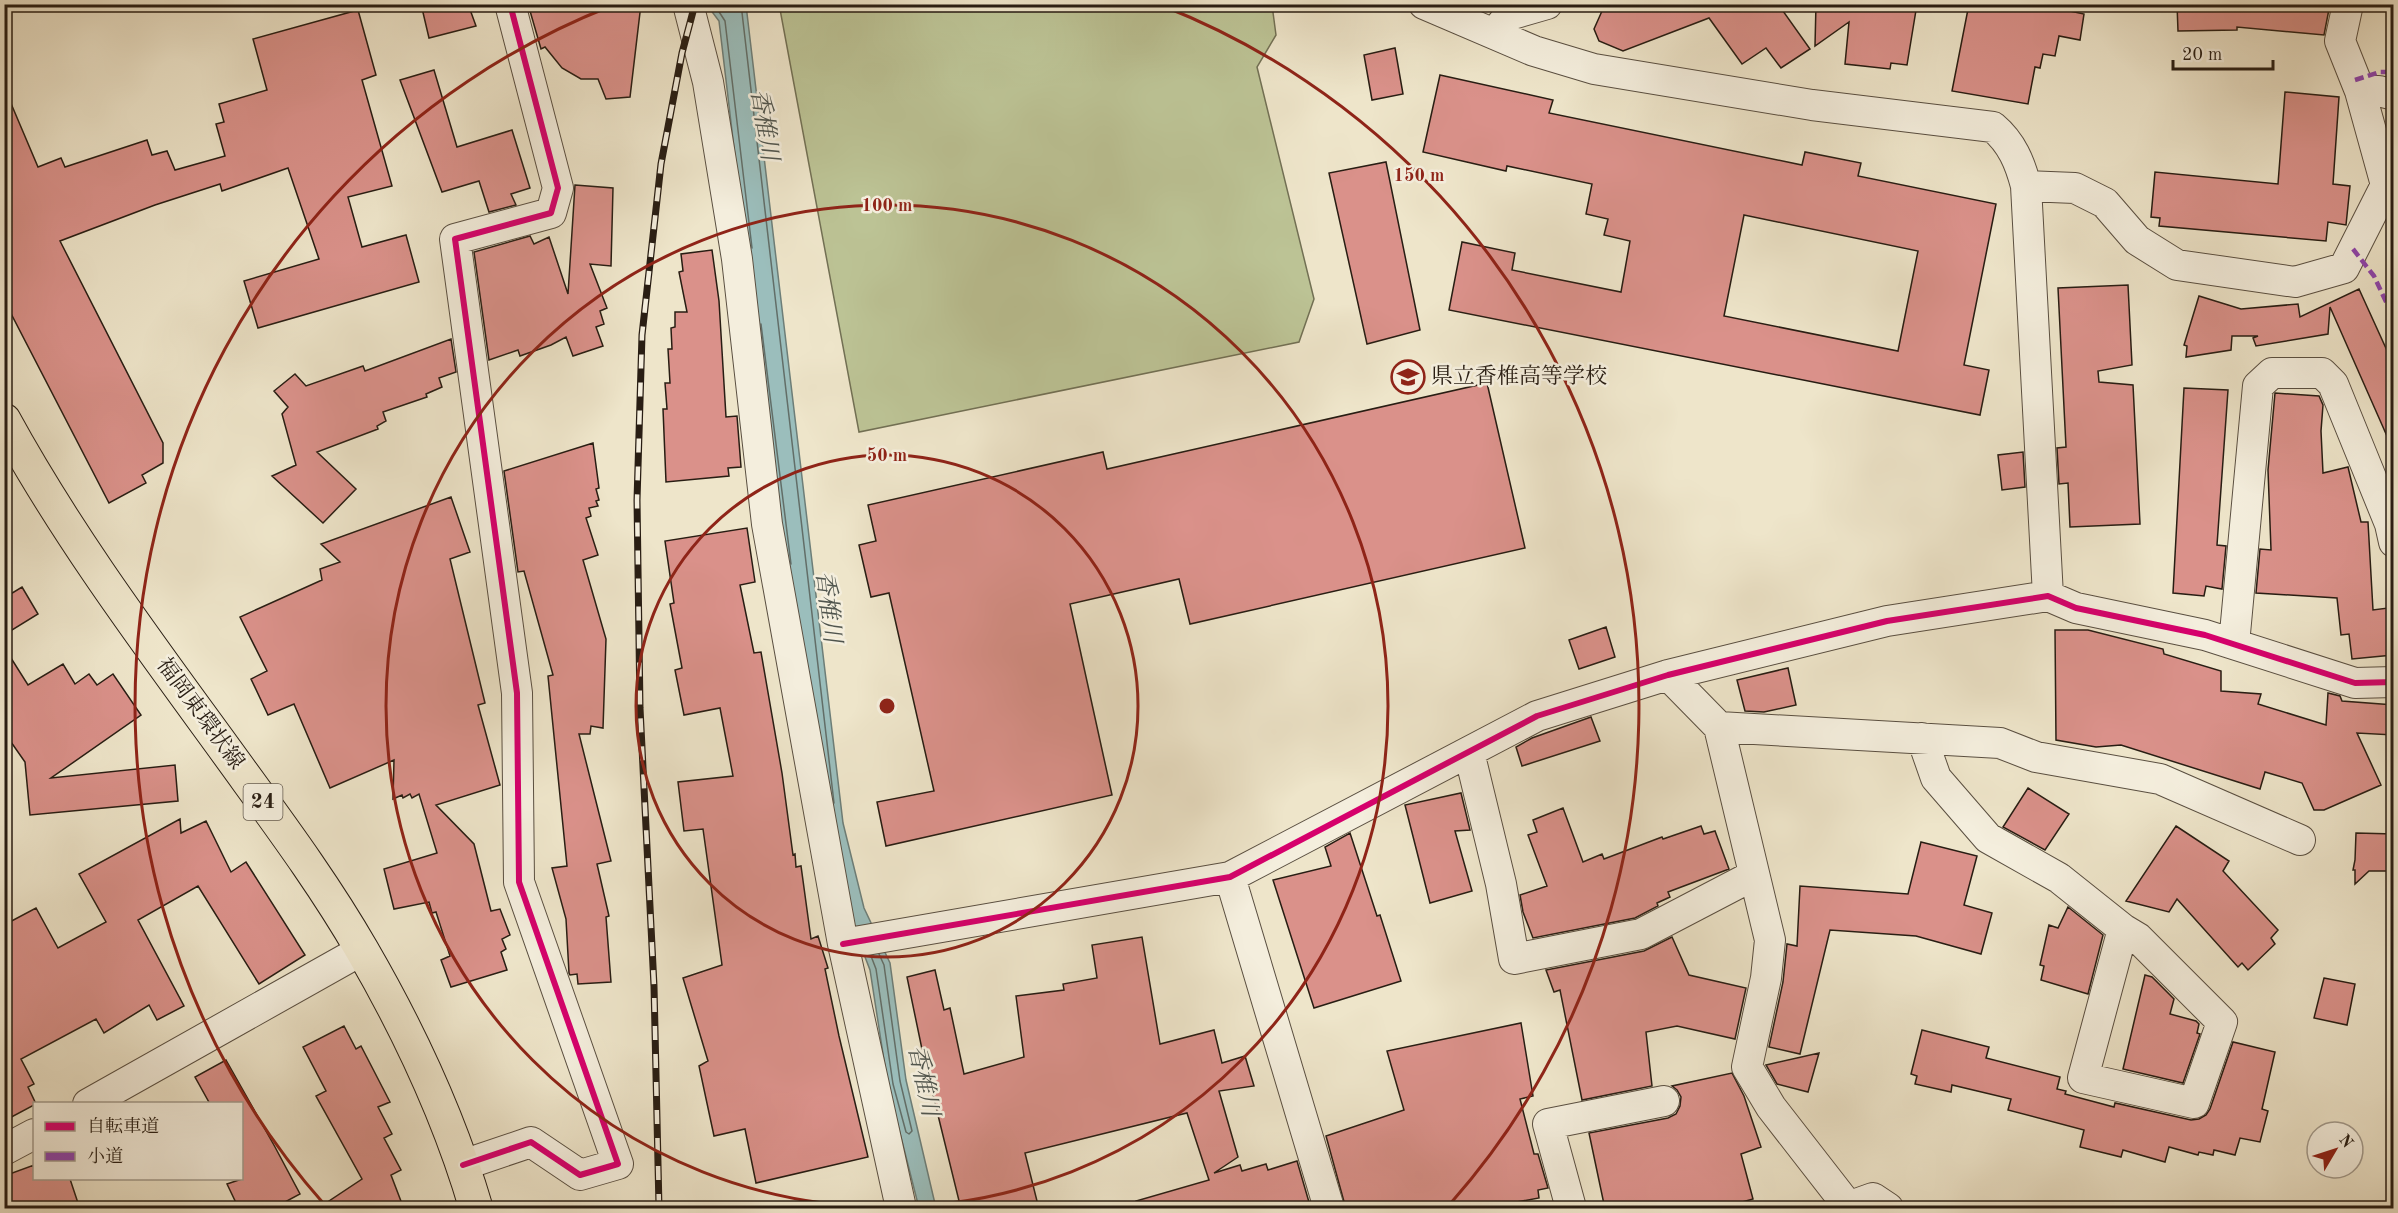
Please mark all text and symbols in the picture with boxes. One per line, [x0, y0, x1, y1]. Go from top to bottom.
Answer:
scale bar [2173, 33, 2274, 71]
text: 20 m [2182, 46, 2222, 64]
water label: 香椎川 [746, 87, 784, 165]
text: 150 m [1394, 167, 1444, 185]
text: 100 m [862, 197, 912, 215]
school or university icon: 県立香椎高等学校 [1390, 359, 1426, 395]
place label: 県立香椎高等学校 [1431, 364, 1607, 388]
text: 50 m [867, 447, 907, 465]
water label: 香椎川 [811, 569, 847, 647]
street label: 福岡東環状線 [152, 653, 249, 774]
centre of rings [877, 696, 897, 716]
road number: 24 [244, 784, 282, 820]
water label: 香椎川 [903, 1043, 945, 1122]
legend [33, 1102, 243, 1180]
text: 自転車道 [87, 1116, 159, 1136]
north arrow [2305, 1120, 2365, 1180]
text: N [2335, 1132, 2356, 1152]
text: 小道 [87, 1146, 123, 1166]

